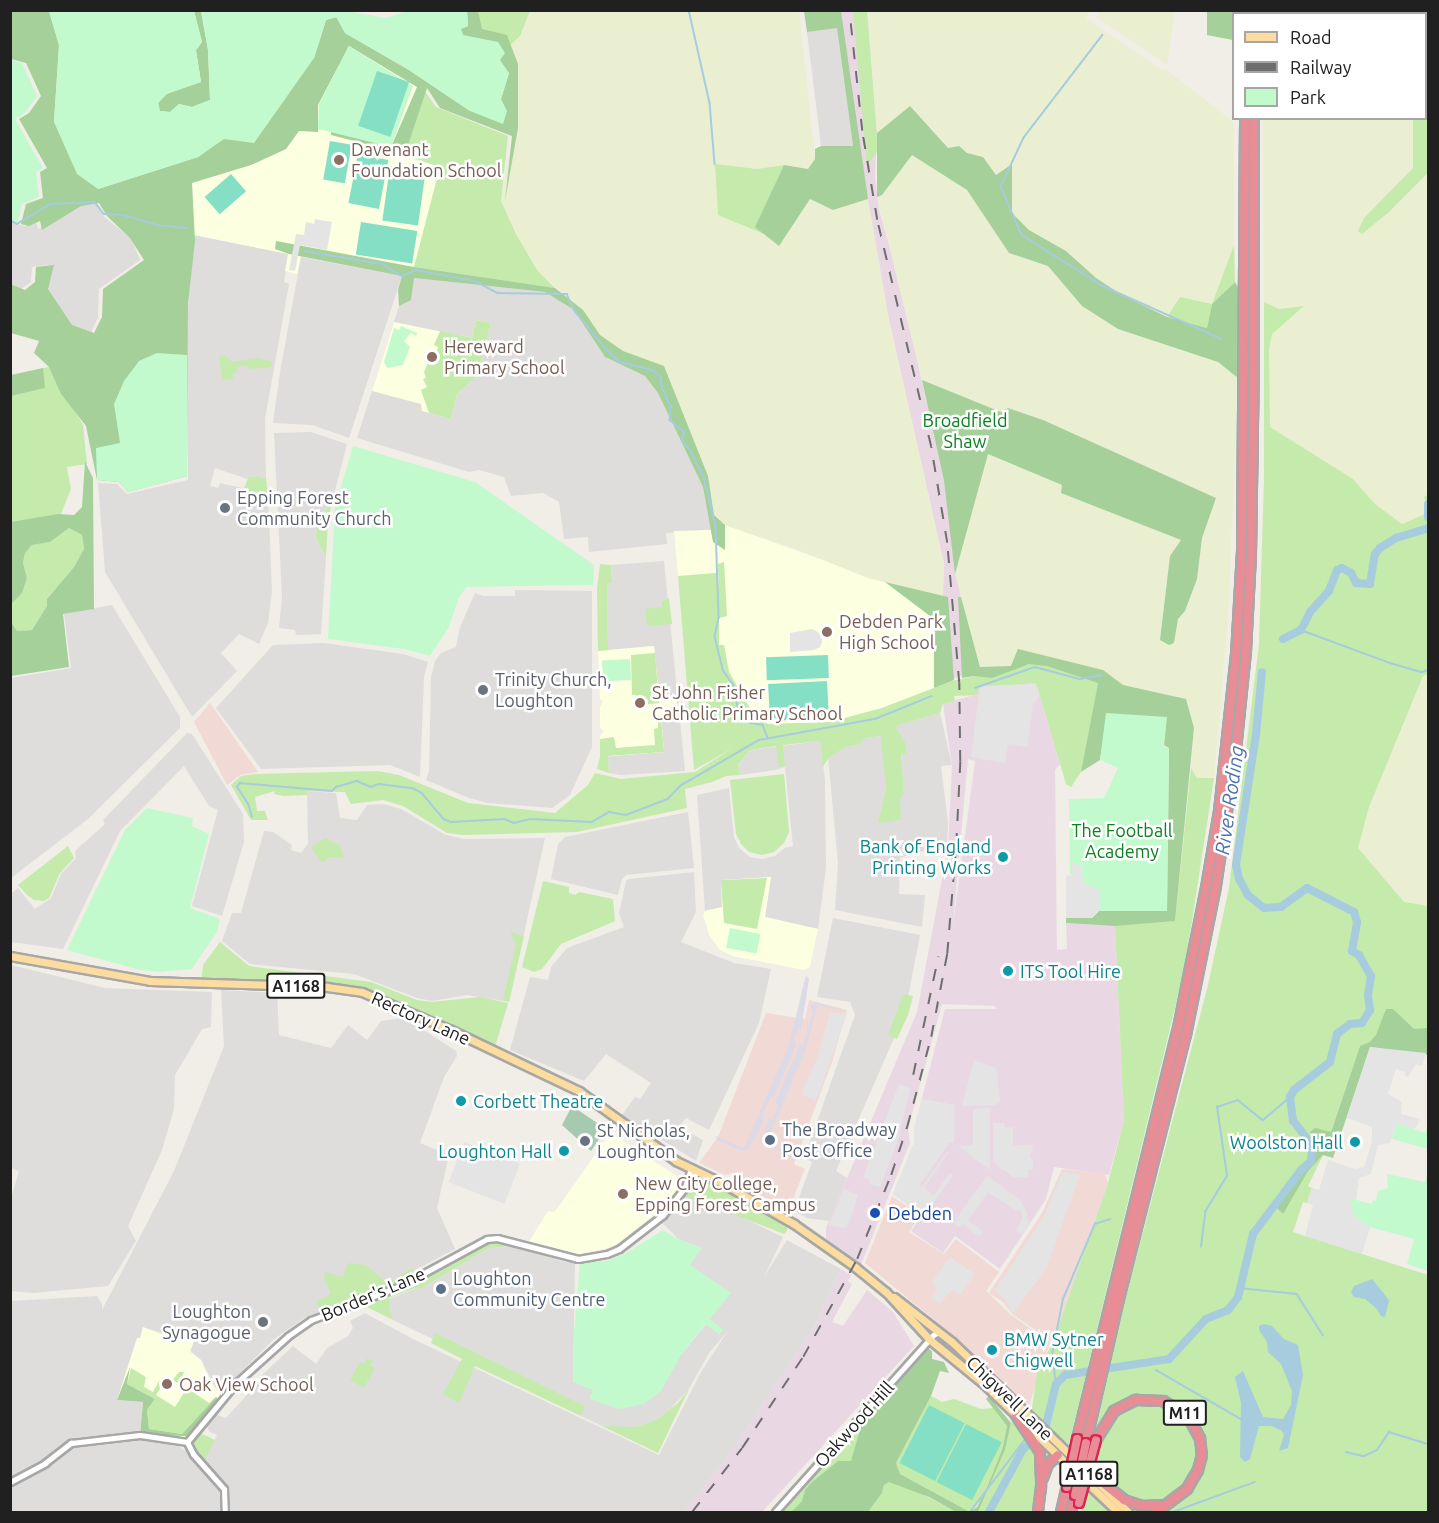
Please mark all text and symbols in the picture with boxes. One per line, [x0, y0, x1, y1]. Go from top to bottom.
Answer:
legend [1232, 12, 1427, 120]
text: Road [1290, 27, 1332, 47]
text: Railway [1290, 57, 1351, 77]
text: Park [1290, 87, 1326, 107]
place label: Davenant Foundation School [351, 139, 502, 182]
marker: Davenant Foundation School [332, 153, 346, 167]
place label: Hereward Primary School [444, 336, 565, 378]
marker: Hereward Primary School [425, 350, 439, 364]
park label: Broadfield Shaw [923, 410, 1007, 452]
place label: Epping Forest Community Church [237, 487, 391, 530]
marker: Epping Forest Community Church [218, 501, 232, 515]
place label: Debden Park High School [839, 611, 943, 654]
marker: Debden Park High School [820, 625, 834, 639]
place label: Trinity Church, Loughton [495, 669, 612, 712]
place label: St John Fisher Catholic Primary School [652, 682, 842, 724]
marker: Trinity Church, Loughton [476, 683, 490, 697]
marker: St John Fisher Catholic Primary School [633, 696, 647, 710]
water label: River Roding [1209, 744, 1249, 856]
park label: The Football Academy [1071, 820, 1173, 862]
place label: Bank of England Printing Works [860, 836, 991, 878]
marker: Bank of England Printing Works [996, 850, 1010, 864]
place label: ITS Tool Hire [1020, 960, 1121, 982]
marker: ITS Tool Hire [1001, 964, 1015, 978]
road number: A1168 [266, 973, 326, 999]
street label: Rectory Lane [368, 987, 474, 1049]
place label: Corbett Theatre [473, 1090, 603, 1112]
marker: Corbett Theatre [454, 1094, 468, 1108]
place label: The Broadway Post Office [782, 1119, 897, 1162]
place label: St Nicholas, Loughton [597, 1120, 690, 1162]
place label: Woolston Hall [1230, 1131, 1343, 1153]
marker: The Broadway Post Office [763, 1133, 777, 1147]
marker: St Nicholas, Loughton [578, 1134, 592, 1148]
marker: Woolston Hall [1348, 1135, 1362, 1149]
place label: Loughton Hall [438, 1140, 552, 1162]
marker: Loughton Hall [557, 1144, 571, 1158]
place label: New City College, Epping Forest Campus [635, 1173, 815, 1216]
marker: New City College, Epping Forest Campus [616, 1187, 630, 1201]
place label: Debden [888, 1202, 952, 1224]
marker: Debden [866, 1204, 884, 1222]
street label: Border's Lane [318, 1262, 428, 1326]
place label: Loughton Community Centre [453, 1268, 605, 1310]
marker: Loughton Community Centre [434, 1282, 448, 1296]
place label: Loughton Synagogue [162, 1301, 251, 1344]
marker: Loughton Synagogue [256, 1315, 270, 1329]
place label: BMW Sytner Chigwell [1004, 1329, 1104, 1372]
marker: BMW Sytner Chigwell [985, 1343, 999, 1357]
street label: Chigwell Lane [962, 1351, 1058, 1445]
place label: Oak View School [179, 1373, 314, 1395]
marker: Oak View School [160, 1377, 174, 1391]
street label: Oakwood Hill [810, 1377, 898, 1471]
road number: M11 [1162, 1400, 1208, 1426]
road number: A1168 [1059, 1461, 1119, 1487]

